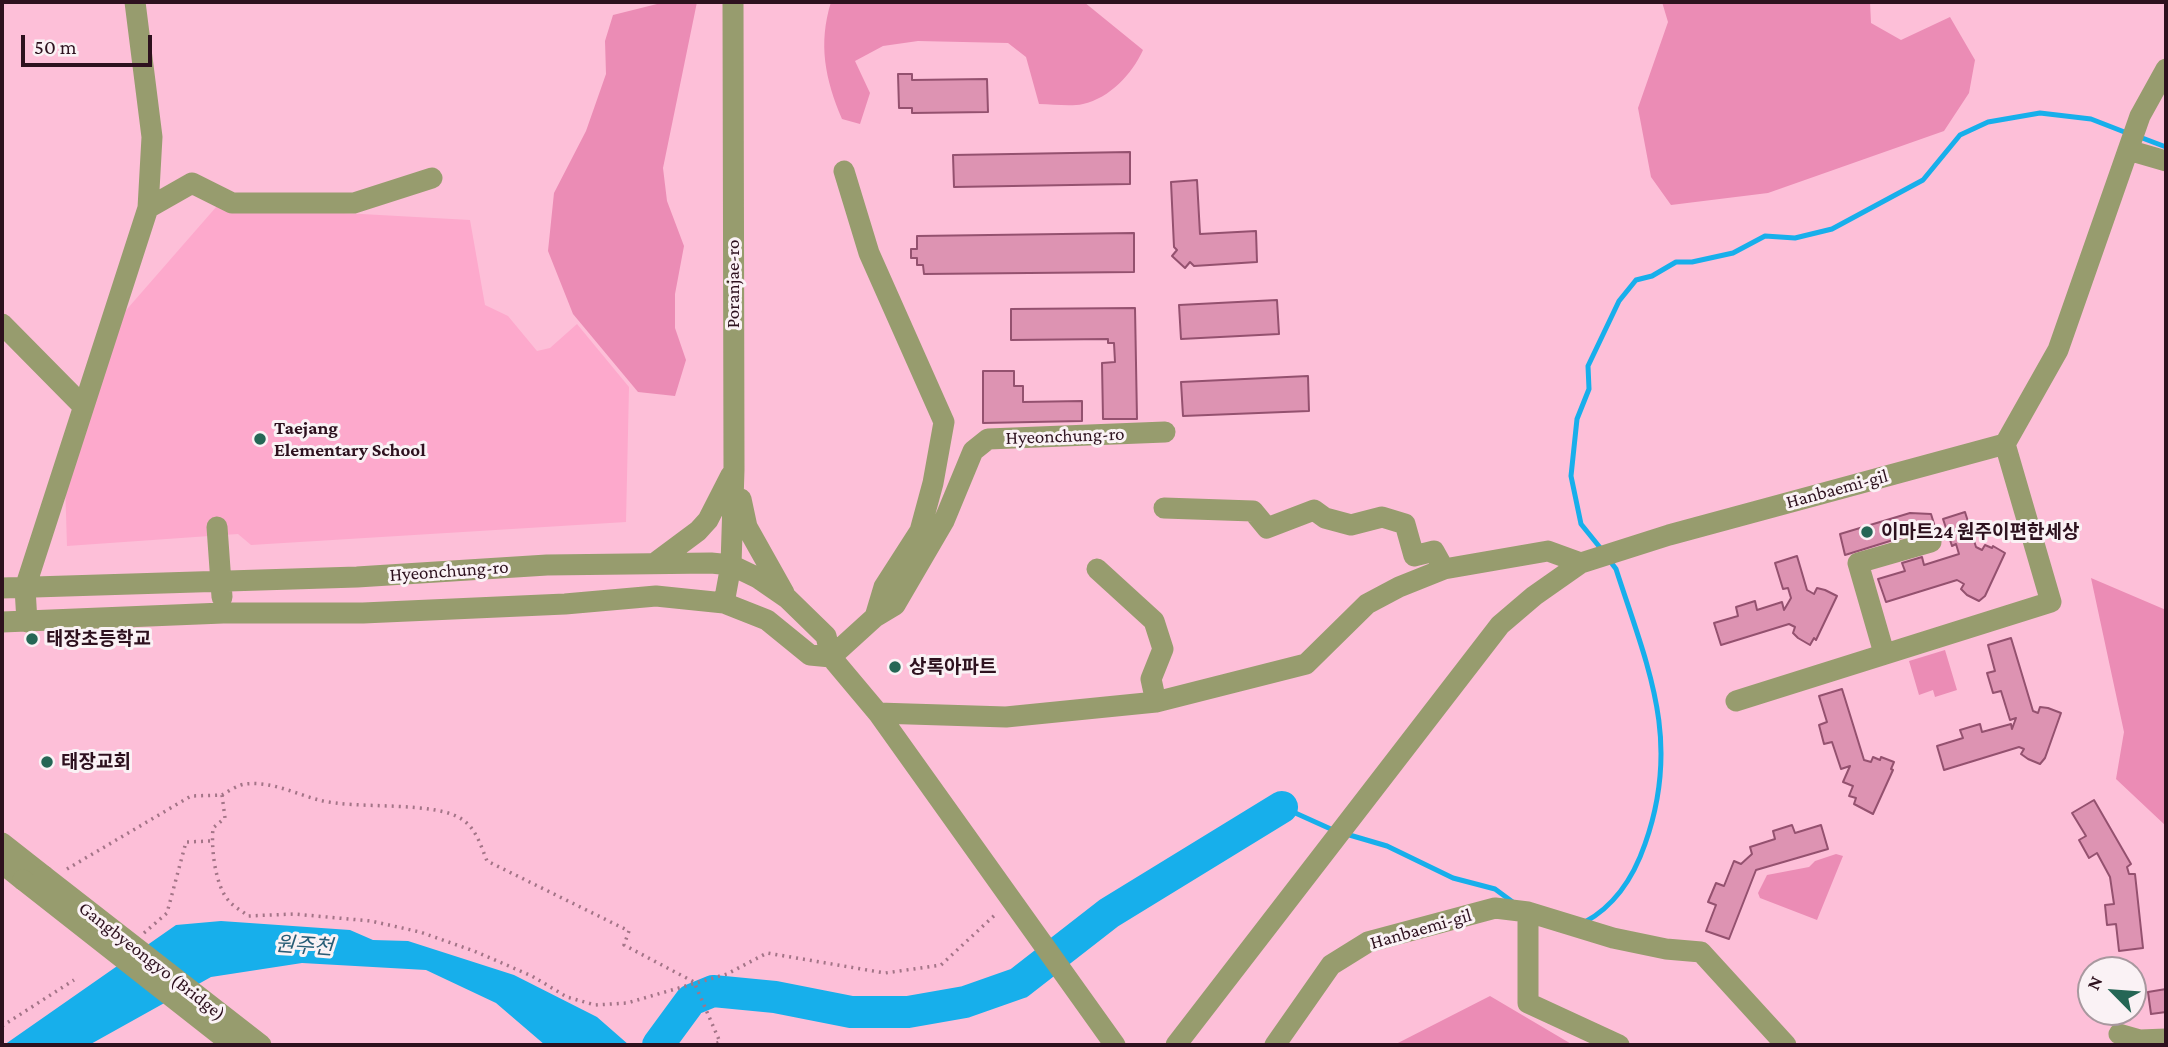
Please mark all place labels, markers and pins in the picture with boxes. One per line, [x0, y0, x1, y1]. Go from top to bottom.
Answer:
place label: Taejang Elementary School [274, 417, 426, 461]
marker: Taejang Elementary School [252, 431, 268, 447]
place label: 이마트24 원주이편한세상 [1881, 521, 2079, 543]
marker: 이마트24 원주이편한세상 [1859, 524, 1875, 540]
place label: 태장초등학교 [46, 628, 151, 650]
marker: 태장초등학교 [24, 631, 40, 647]
place label: 상록아파트 [909, 656, 996, 678]
marker: 상록아파트 [887, 659, 903, 675]
place label: 태장교회 [61, 751, 131, 773]
marker: 태장교회 [39, 754, 55, 770]

